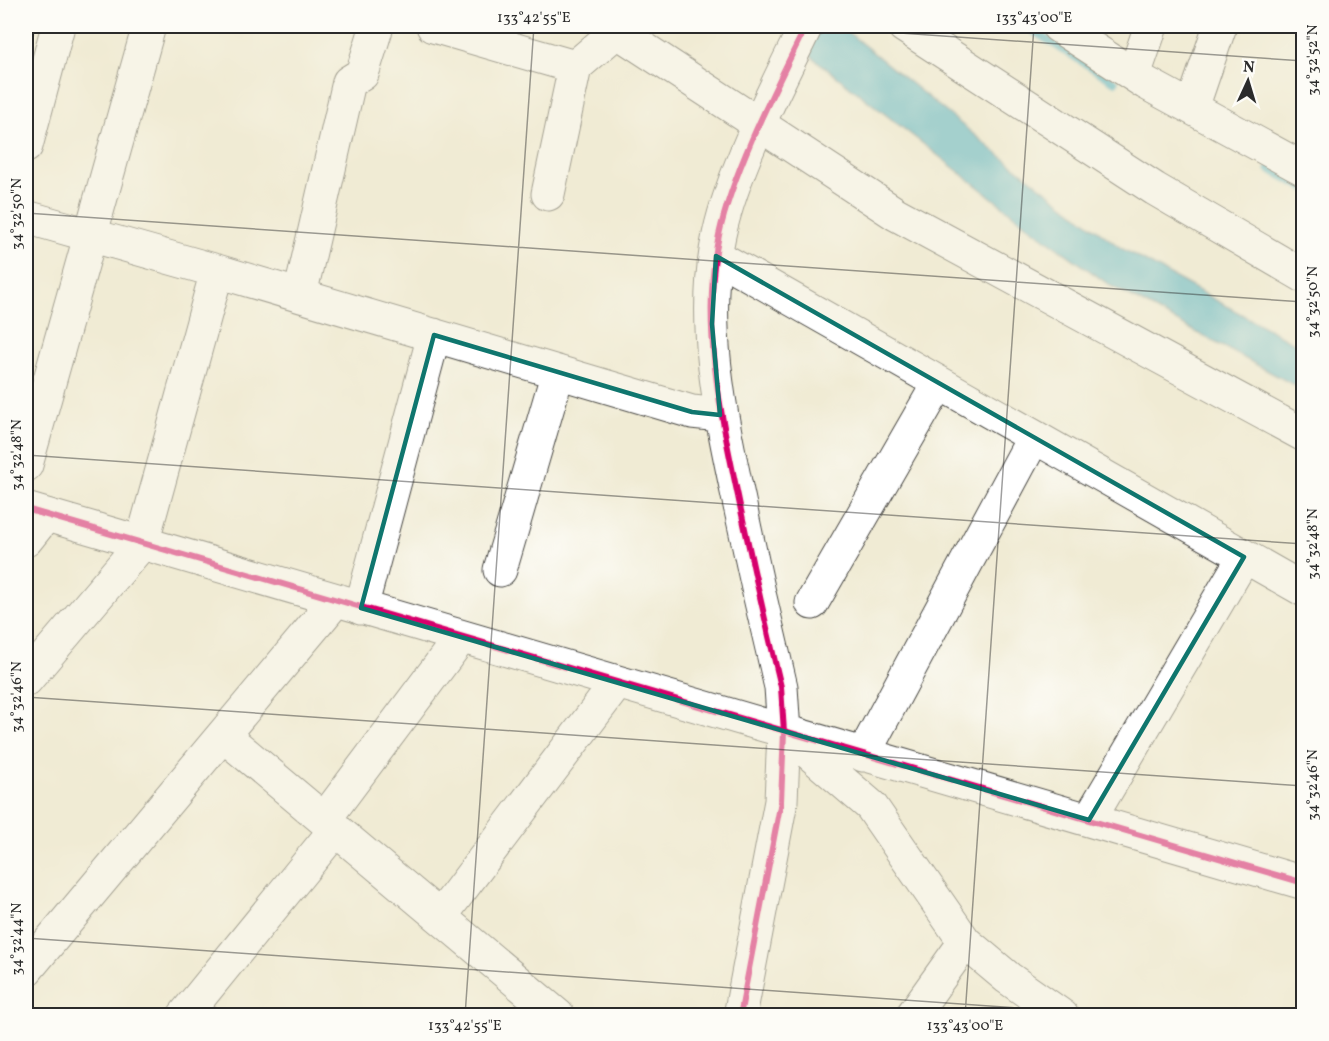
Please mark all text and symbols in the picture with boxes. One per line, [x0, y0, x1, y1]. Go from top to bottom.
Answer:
text: 133°42'55"E [497, 8, 571, 29]
text: 133°43'00"E [996, 8, 1072, 29]
text: 34°32'52"N [1303, 24, 1324, 96]
north arrow [1218, 51, 1278, 111]
text: N [1242, 57, 1256, 79]
text: 34°32'50"N [7, 178, 28, 250]
text: 34°32'50"N [1303, 266, 1324, 338]
text: 34°32'48"N [7, 419, 28, 491]
text: 34°32'48"N [1303, 508, 1324, 580]
text: 34°32'46"N [7, 661, 28, 733]
text: 34°32'46"N [1303, 749, 1324, 821]
text: 34°32'44"N [7, 903, 28, 975]
text: 133°42'55"E [428, 1016, 502, 1037]
text: 133°43'00"E [927, 1016, 1003, 1037]

